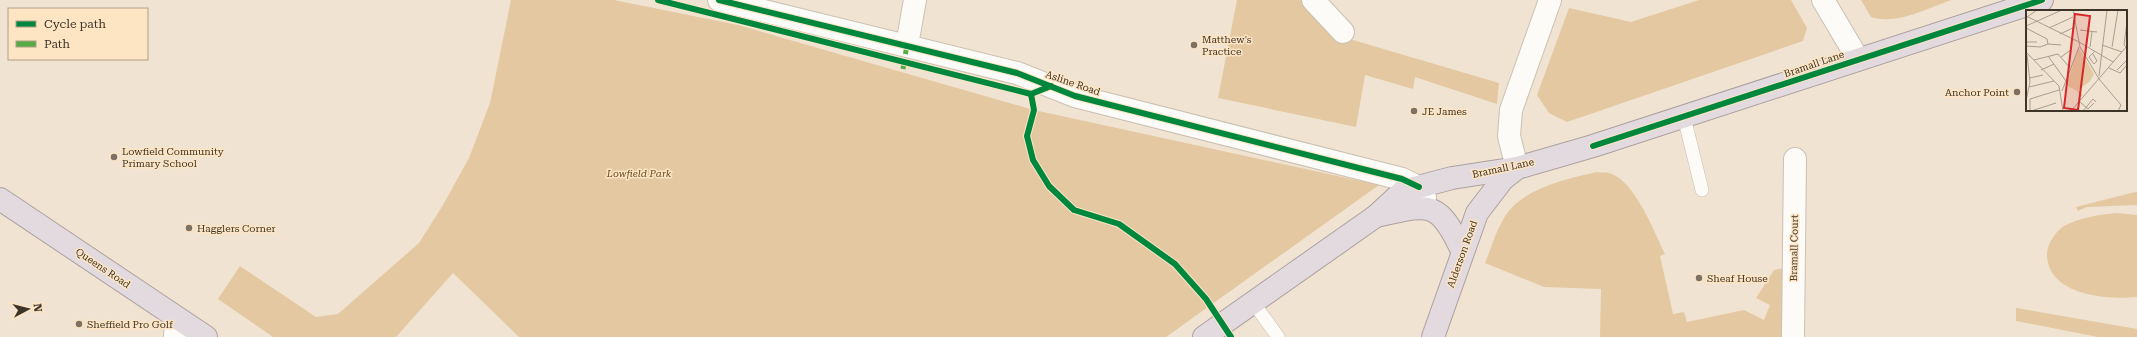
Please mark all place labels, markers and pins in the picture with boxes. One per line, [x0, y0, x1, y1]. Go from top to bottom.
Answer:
place label: Matthew's Practice [1202, 34, 1252, 57]
marker: Matthew's Practice [1189, 40, 1199, 50]
place label: Anchor Point [1945, 87, 2009, 98]
marker: Anchor Point [2012, 87, 2022, 97]
marker: JE James [1409, 106, 1419, 116]
place label: JE James [1422, 106, 1467, 117]
place label: Lowfield Community Primary School [122, 146, 224, 169]
marker: Lowfield Community Primary School [109, 152, 119, 162]
marker: Hagglers Corner [184, 223, 194, 233]
place label: Hagglers Corner [197, 223, 276, 234]
marker: Sheaf House [1694, 273, 1704, 283]
place label: Sheaf House [1707, 273, 1768, 284]
marker: Sheffield Pro Golf [74, 319, 84, 329]
place label: Sheffield Pro Golf [87, 319, 174, 330]

